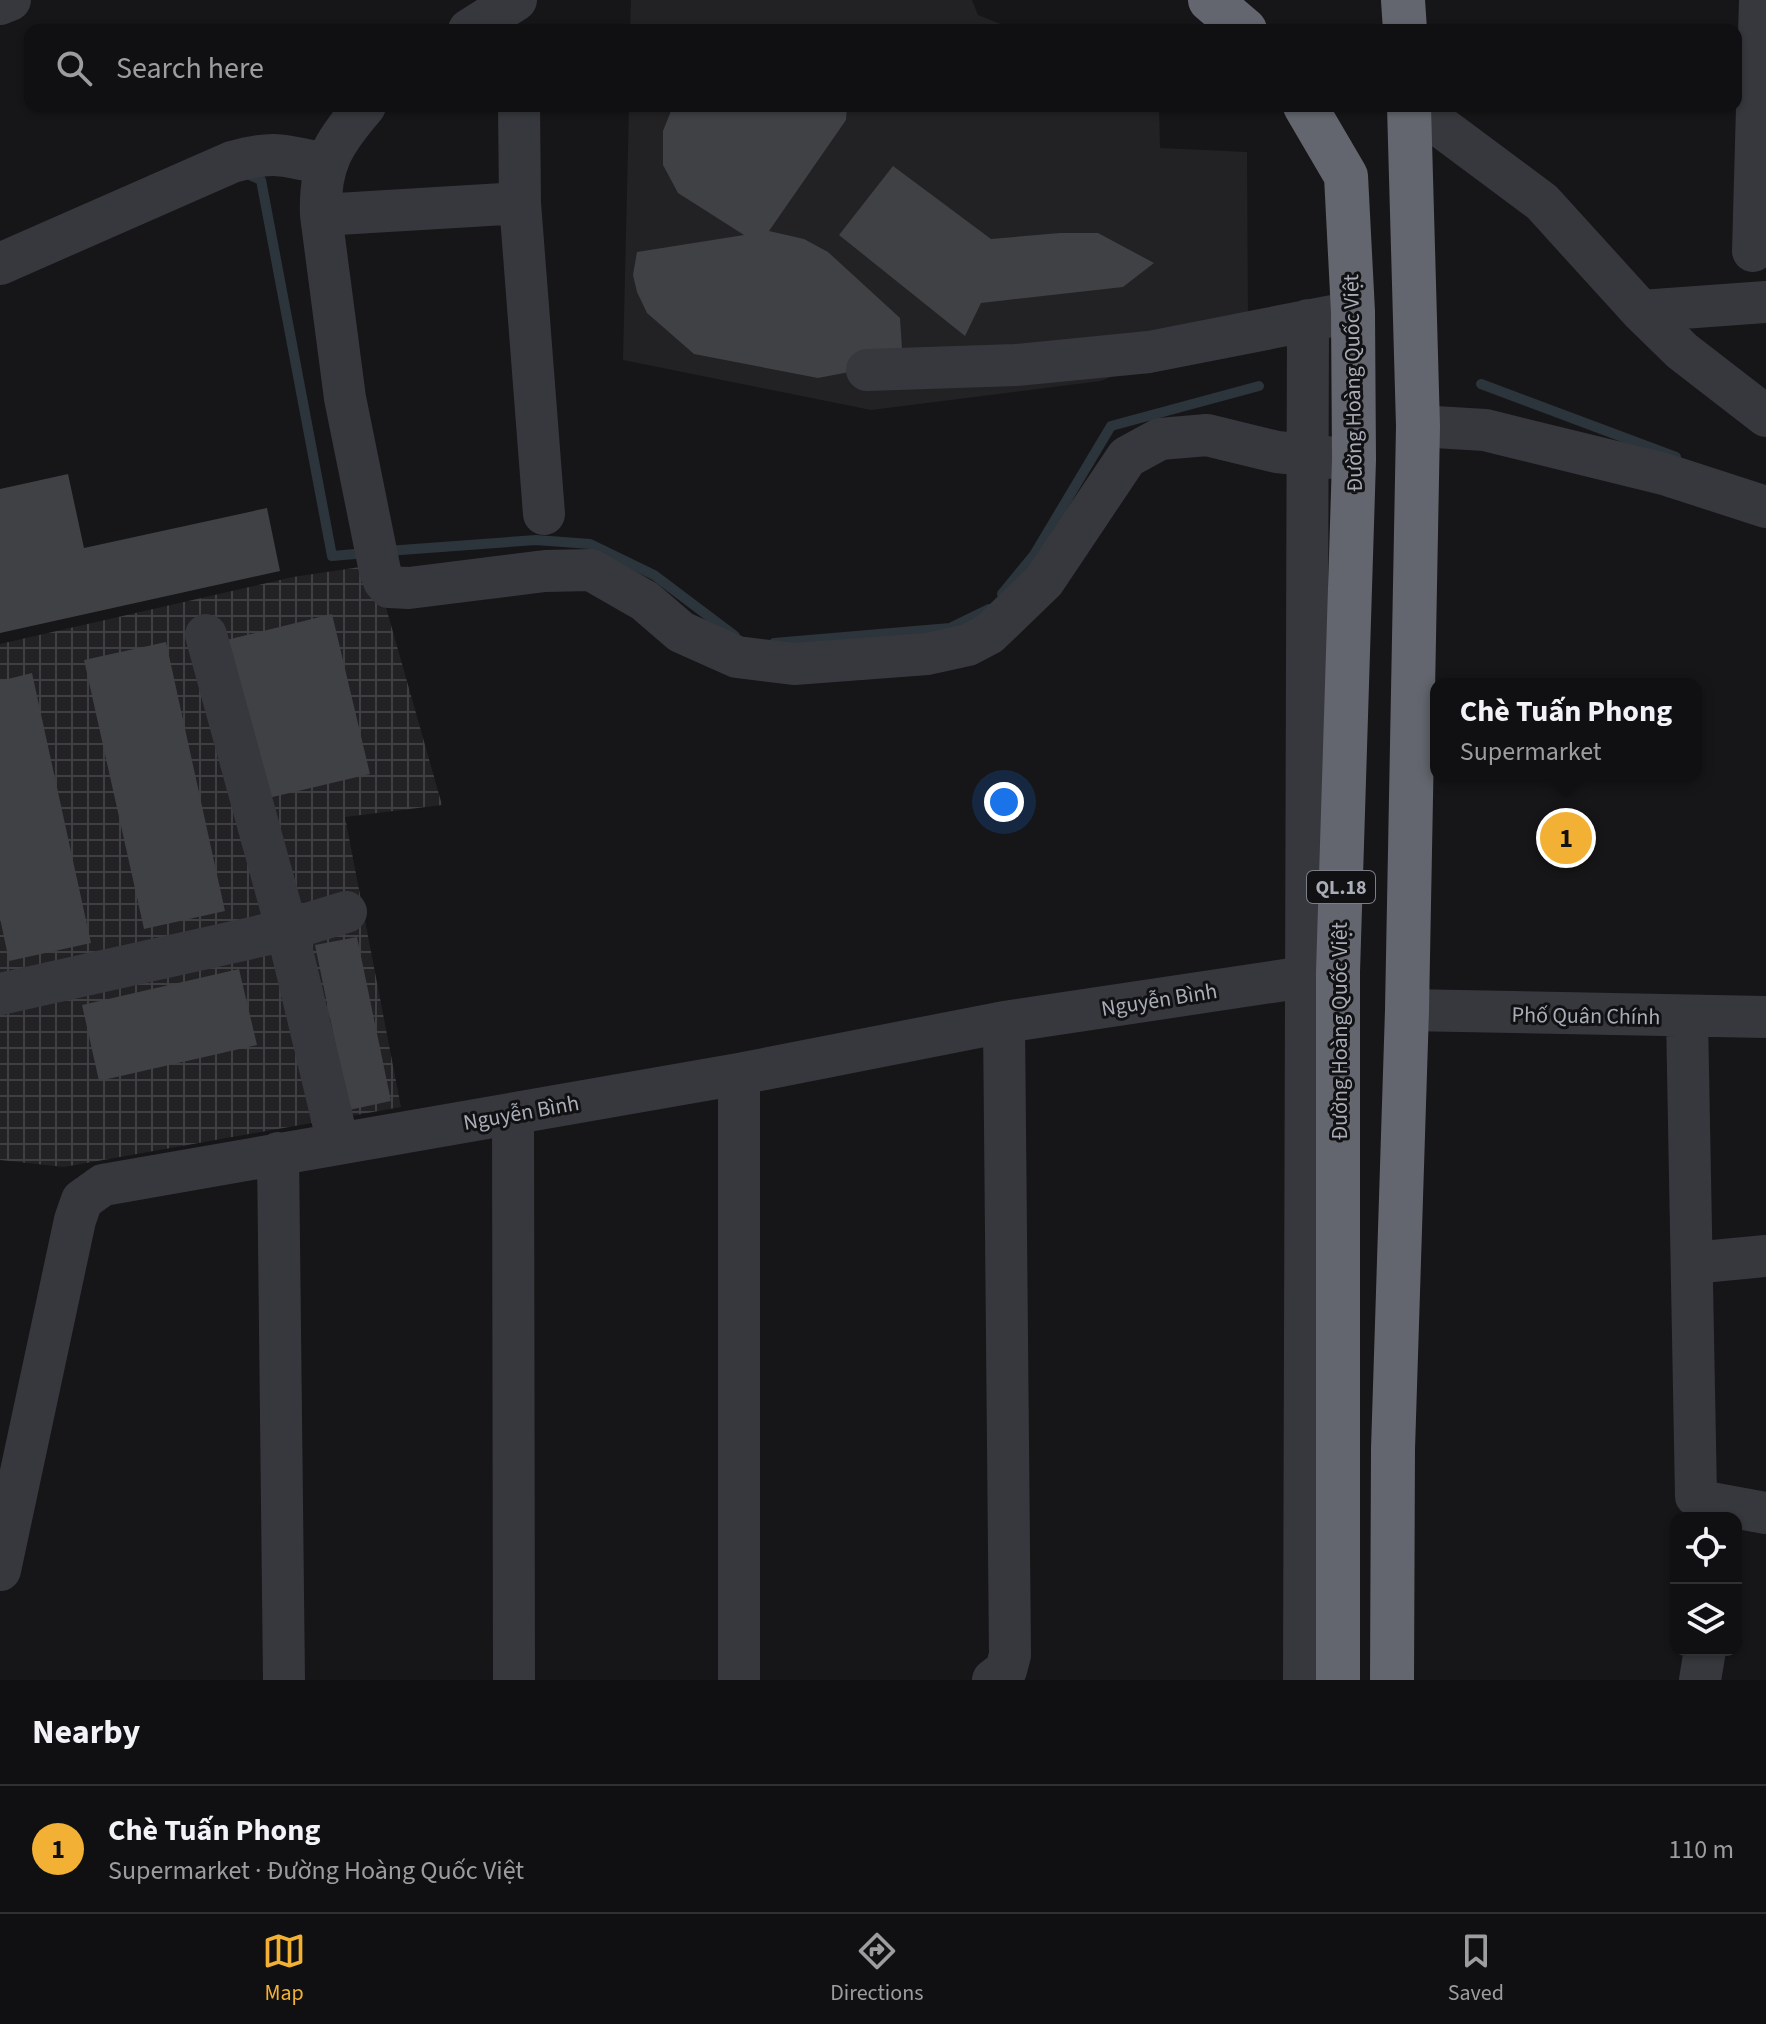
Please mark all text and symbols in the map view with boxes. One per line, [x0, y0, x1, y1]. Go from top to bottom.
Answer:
search box [24, 24, 1742, 112]
icon: search [52, 46, 96, 90]
text: Search here [116, 47, 264, 90]
street label: Đường Hoàng Quốc Việt [1335, 273, 1371, 492]
popup [1430, 678, 1702, 782]
text: Chè Tuấn Phong [1460, 690, 1672, 733]
text: Supermarket [1460, 733, 1602, 770]
your location [984, 782, 1024, 822]
pin: 1 [1540, 808, 1592, 868]
road number: QL.18 [1307, 871, 1375, 903]
street label: Đường Hoàng Quốc Việt [1324, 922, 1356, 1140]
street label: Nguyễn Bình [1099, 975, 1220, 1025]
street label: Phố Quân Chính [1511, 999, 1661, 1033]
street label: Nguyễn Bình [461, 1087, 582, 1139]
map controls [1670, 1512, 1742, 1656]
button: locate [1670, 1512, 1742, 1584]
button: layers [1670, 1584, 1742, 1656]
text: Nearby [32, 1708, 140, 1757]
text: Chè Tuấn Phong [108, 1809, 320, 1852]
text: 1 [51, 1831, 65, 1868]
text: 110 m [1668, 1831, 1734, 1868]
text: Supermarket · Đường Hoàng Quốc Việt [108, 1852, 524, 1889]
tab: Map [262, 1929, 306, 2009]
tab: Directions [830, 1929, 923, 2009]
tab: Saved [1448, 1929, 1504, 2009]

